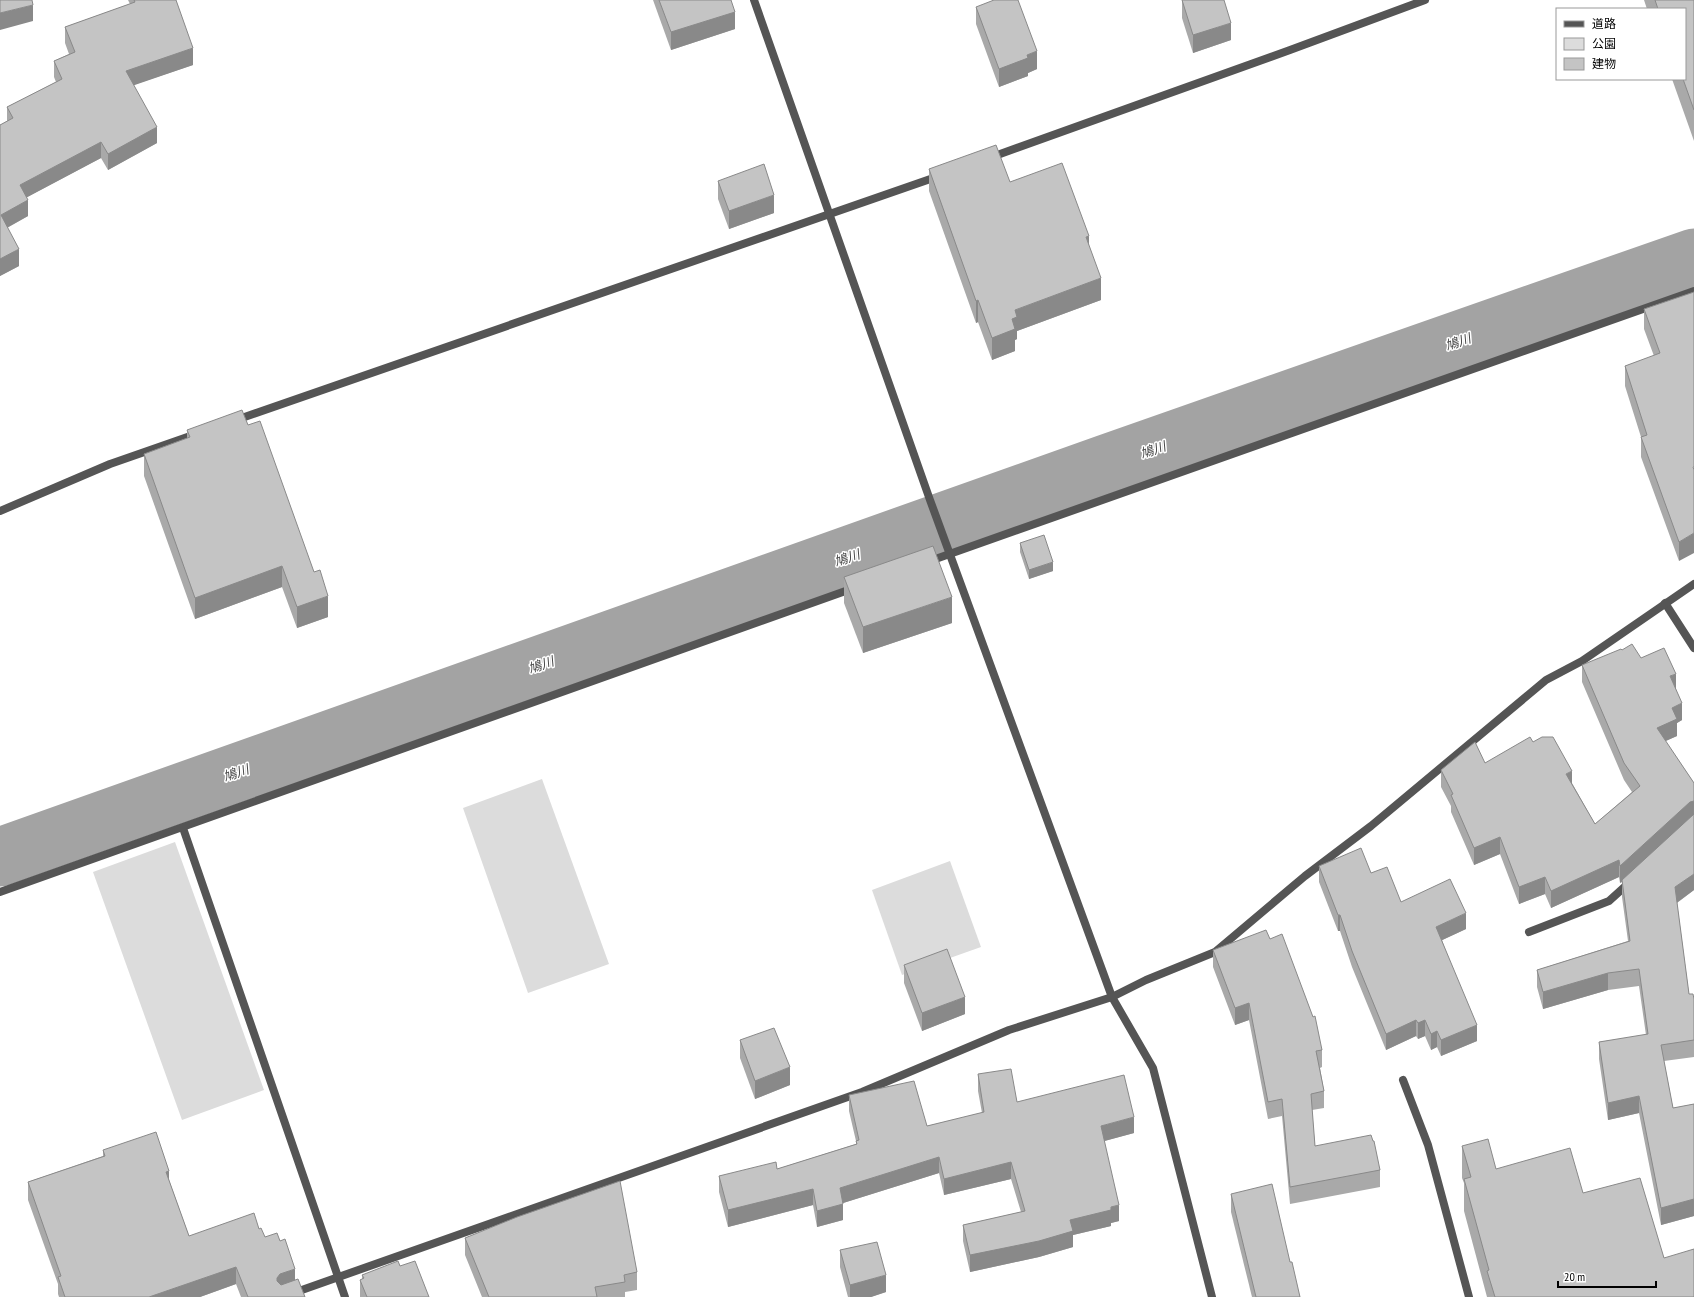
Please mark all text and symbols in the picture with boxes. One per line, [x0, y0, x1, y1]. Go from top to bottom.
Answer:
legend [1556, 8, 1686, 80]
text: 道路 [1592, 16, 1616, 31]
text: 公園 [1592, 36, 1616, 51]
text: 建物 [1592, 56, 1616, 71]
water label: 鳩川 [1443, 329, 1475, 354]
water label: 鳩川 [1138, 437, 1170, 462]
water label: 鳩川 [832, 545, 864, 570]
water label: 鳩川 [526, 652, 558, 677]
water label: 鳩川 [221, 760, 253, 785]
scale bar [1558, 1263, 1656, 1289]
text: 20 m [1564, 1269, 1585, 1284]

